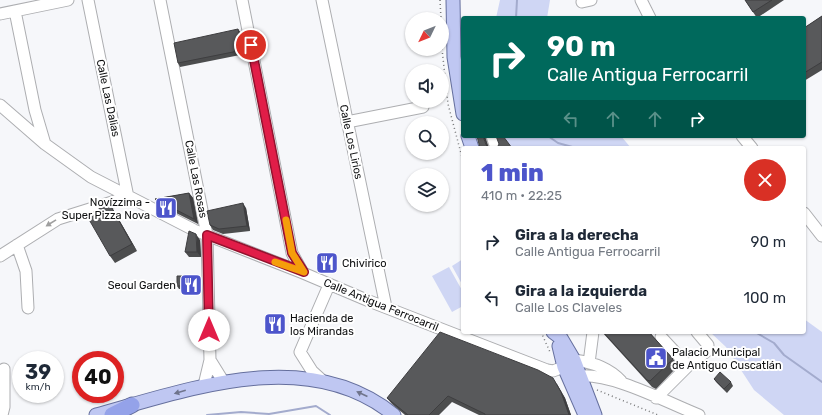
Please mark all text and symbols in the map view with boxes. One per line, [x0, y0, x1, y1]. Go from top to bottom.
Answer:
north arrow [405, 12, 449, 56]
map controls [405, 12, 449, 212]
pin [234, 28, 268, 62]
text: 90 m [547, 30, 616, 63]
icon: right [481, 32, 533, 84]
icon: arrive [240, 34, 262, 56]
street label: Calle Las Dalias [93, 58, 123, 138]
button: sound [405, 64, 449, 108]
text: Calle Antigua Ferrocarril [547, 64, 748, 86]
street label: Calle Los Lirios [337, 104, 365, 181]
icon: left [560, 108, 582, 130]
icon: ahead [602, 108, 624, 130]
icon: ahead [644, 108, 666, 130]
icon: right [686, 108, 708, 130]
button: search [405, 116, 449, 160]
street label: Calle Las Rosas [182, 139, 210, 219]
text: 1 min [481, 159, 544, 187]
button: close [744, 159, 786, 201]
button: layers [405, 168, 449, 212]
text: 410 m · 22:25 [481, 188, 562, 203]
restaurant icon: Novízzima - Super Pizza Nova [153, 195, 179, 221]
place label: Novízzima - Super Pizza Nova [62, 196, 150, 222]
one-way arrow [45, 220, 57, 227]
text: Gira a la derecha [515, 226, 639, 244]
icon: right [481, 231, 503, 253]
text: 90 m [751, 233, 786, 251]
text: Calle Antigua Ferrocarril [515, 244, 660, 259]
restaurant icon: Chivirico [314, 250, 340, 276]
place label: Chivirico [342, 257, 387, 270]
restaurant icon: Seoul Garden [178, 272, 204, 298]
street label: Calle Antigua Ferrocarril [322, 276, 440, 334]
place label: Seoul Garden [108, 279, 176, 292]
text: Gira a la izquierda [515, 282, 647, 300]
icon: left [481, 287, 503, 309]
text: 100 m [744, 289, 786, 307]
text: Calle Los Claveles [515, 300, 622, 315]
position arrow [188, 309, 230, 351]
restaurant icon: Hacienda de los Mirandas [262, 311, 288, 337]
place label: Hacienda de los Mirandas [290, 312, 354, 338]
public building icon: Palacio Municipal de Antiguo Cuscatlán [643, 345, 669, 371]
place label: Palacio Municipal de Antiguo Cuscatlán [672, 346, 782, 372]
speed limit sign: 40 [72, 351, 124, 403]
text: 39 [25, 360, 51, 384]
text: km/h [26, 381, 50, 393]
one-way arrow [173, 389, 185, 395]
one-way arrow [356, 391, 368, 397]

